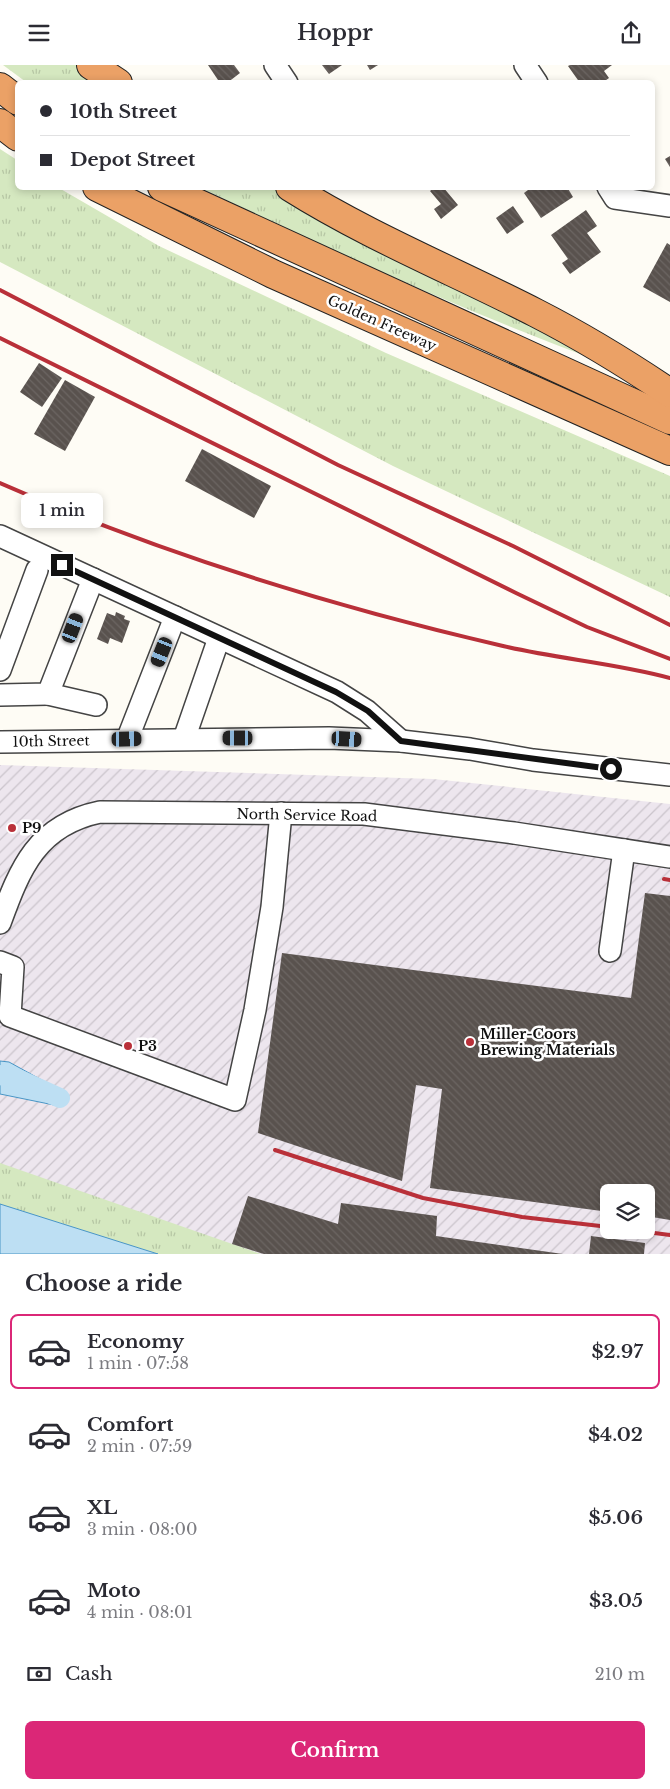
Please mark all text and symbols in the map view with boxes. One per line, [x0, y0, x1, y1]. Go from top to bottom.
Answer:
icon: menu [25, 19, 53, 47]
text: Hoppr [297, 19, 373, 46]
icon: share [617, 19, 645, 47]
text: 10th Street [70, 100, 177, 123]
text: Depot Street [70, 148, 195, 171]
street label: Golden Freeway [325, 291, 439, 355]
callout: 1 min [21, 493, 103, 527]
text: 1 min [39, 500, 85, 520]
route end [51, 554, 73, 576]
car [60, 611, 85, 645]
car [149, 635, 174, 669]
street label: 10th Street [12, 731, 91, 751]
car [111, 731, 142, 747]
car [223, 731, 253, 746]
car [331, 731, 362, 747]
route start [600, 758, 622, 780]
street label: North Service Road [236, 805, 378, 825]
place label: P9 [22, 819, 41, 837]
marker: P9 [6, 822, 18, 834]
place label: Miller-Coors Brewing Materials [480, 1025, 616, 1059]
marker: Miller-Coors Brewing Materials [464, 1036, 476, 1048]
place label: P3 [138, 1037, 157, 1055]
marker: P3 [122, 1040, 134, 1052]
map controls [600, 1184, 655, 1239]
button: layers [600, 1184, 655, 1239]
text: Choose a ride [25, 1270, 182, 1297]
icon: car [27, 1329, 72, 1374]
text: Economy [87, 1330, 184, 1353]
text: $2.97 [591, 1340, 643, 1363]
text: 1 min · 07:58 [87, 1353, 189, 1373]
icon: car [27, 1412, 72, 1457]
text: Comfort [87, 1413, 174, 1436]
text: $4.02 [588, 1423, 643, 1446]
text: 2 min · 07:59 [87, 1436, 192, 1456]
icon: car [27, 1495, 72, 1540]
text: XL [87, 1496, 117, 1519]
text: $5.06 [589, 1506, 643, 1529]
text: 3 min · 08:00 [87, 1519, 197, 1539]
icon: car [27, 1578, 72, 1623]
text: Moto [87, 1579, 141, 1602]
text: $3.05 [589, 1589, 643, 1612]
text: 4 min · 08:01 [87, 1602, 193, 1622]
icon: cash [25, 1660, 53, 1688]
text: Cash [65, 1662, 112, 1685]
text: 210 m [595, 1664, 645, 1684]
button: Confirm [25, 1721, 645, 1779]

